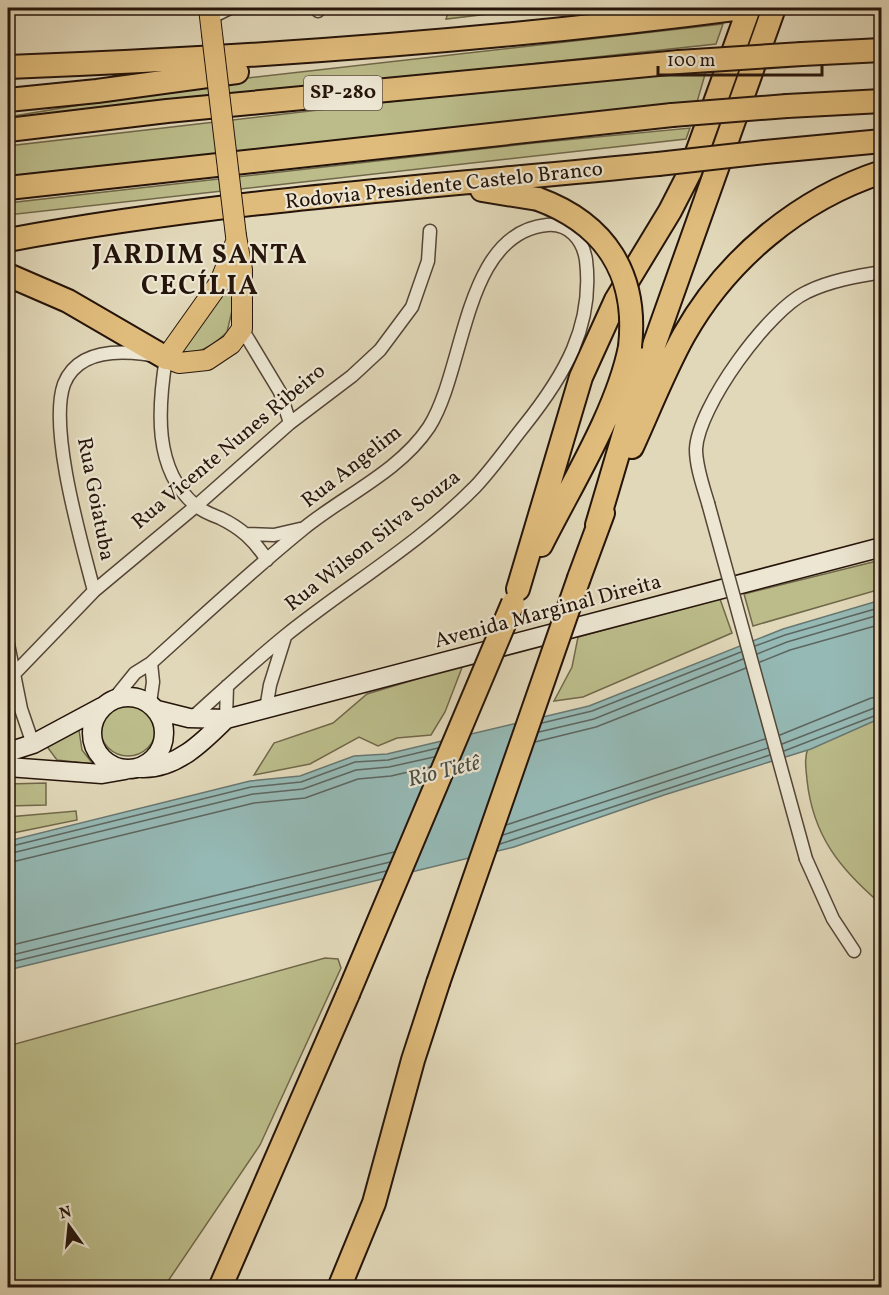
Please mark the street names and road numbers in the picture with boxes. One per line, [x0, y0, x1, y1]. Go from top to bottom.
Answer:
road number: SP-280 [304, 76, 382, 110]
street label: Rodovia Presidente Castelo Branco [284, 155, 604, 217]
street label: Rua Vicente Nunes Ribeiro [126, 357, 332, 537]
street label: Rua Angelim [296, 419, 408, 515]
street label: Rua Goiatuba [69, 435, 121, 563]
street label: Rua Wilson Silva Souza [279, 463, 467, 619]
street label: Avenida Marginal Direita [431, 568, 665, 656]

